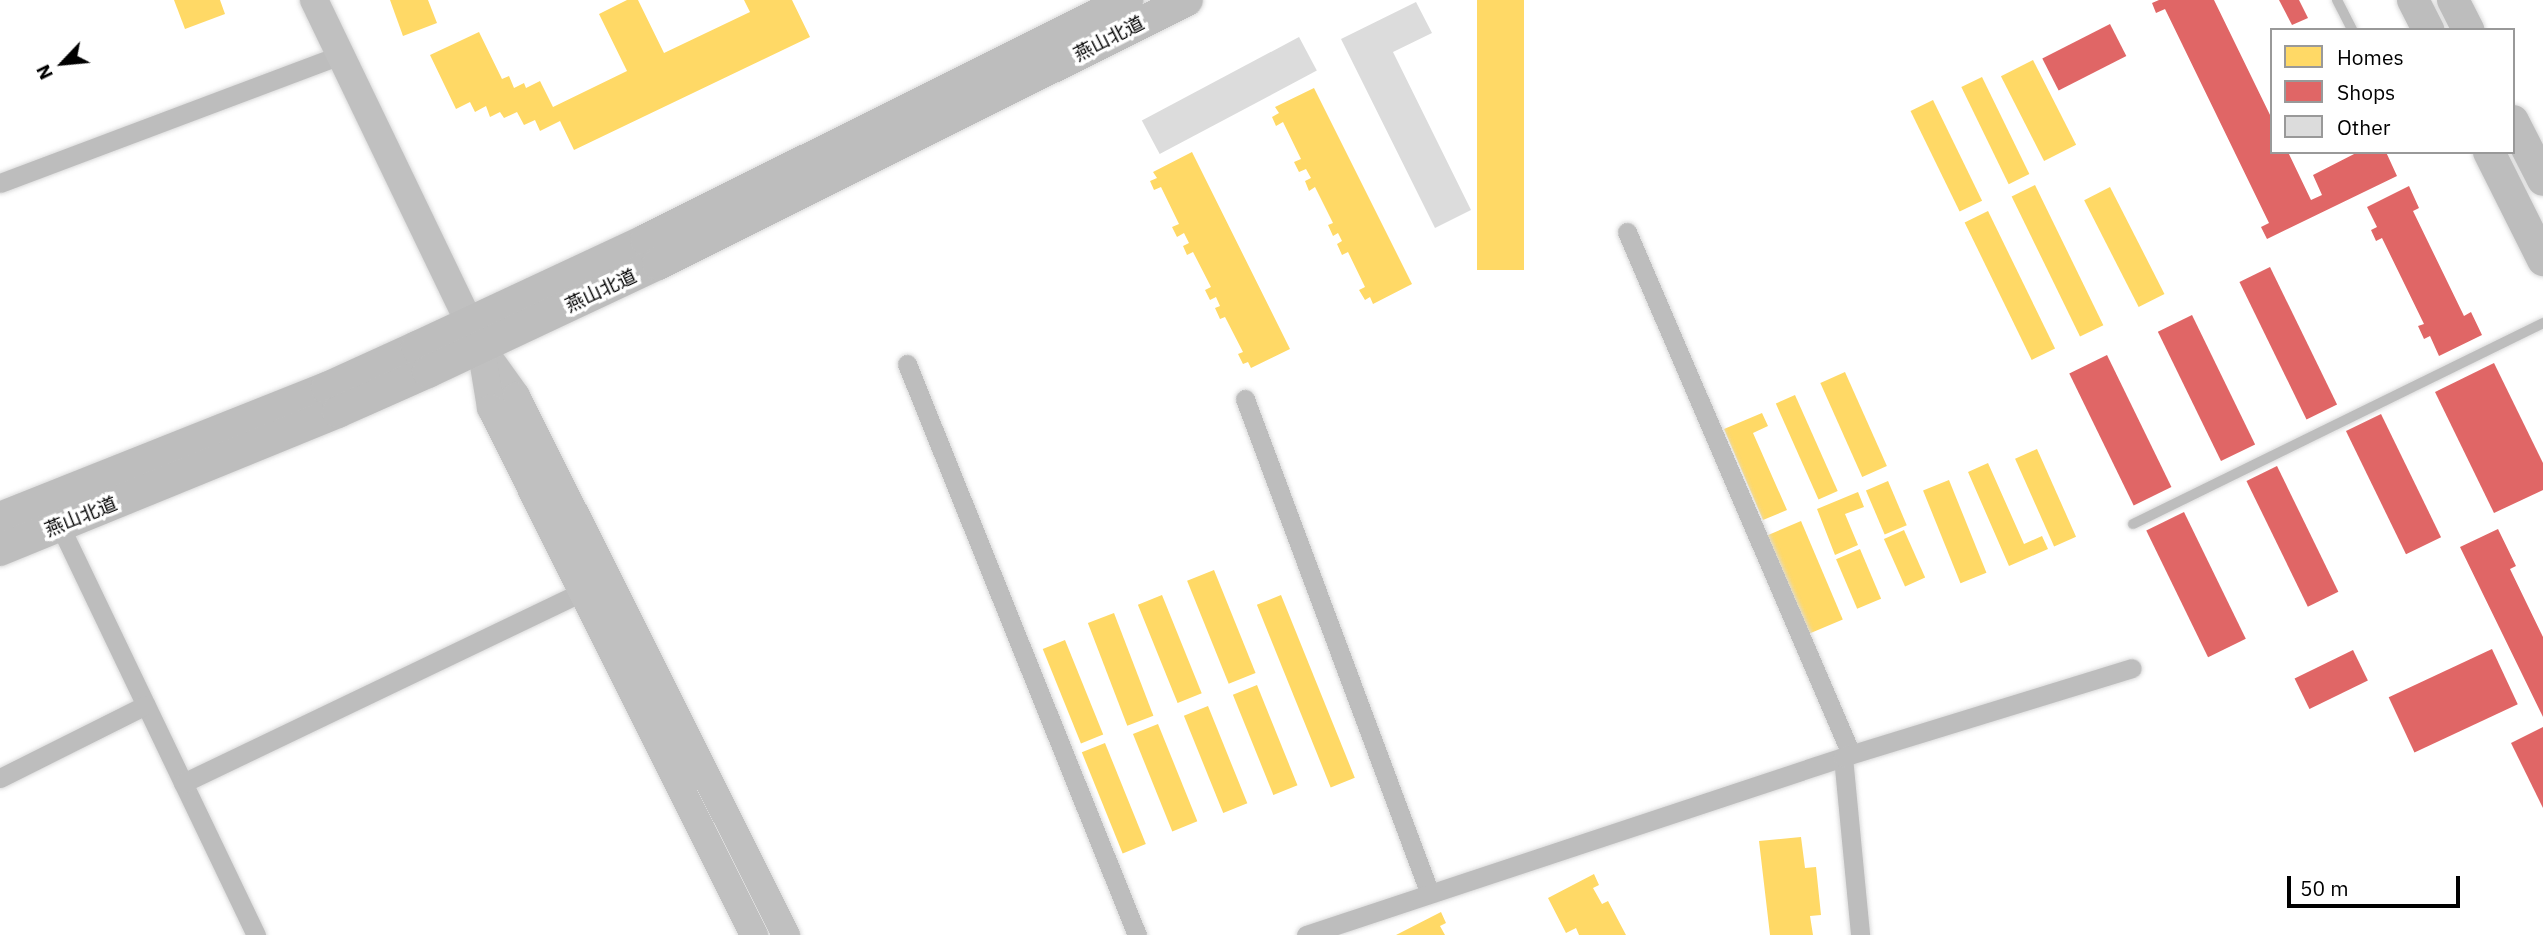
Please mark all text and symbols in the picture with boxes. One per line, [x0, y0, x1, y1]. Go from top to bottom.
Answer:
street label: 燕山北道 [1070, 12, 1148, 66]
north arrow [28, 28, 98, 98]
legend [2270, 28, 2515, 154]
text: Homes [2337, 43, 2404, 71]
text: N [30, 61, 58, 84]
text: Shops [2337, 78, 2395, 106]
text: Other [2337, 113, 2390, 141]
street label: 燕山北道 [562, 265, 640, 317]
street label: 燕山北道 [41, 492, 121, 542]
scale bar [2291, 862, 2464, 906]
text: 50 m [2300, 874, 2349, 902]

